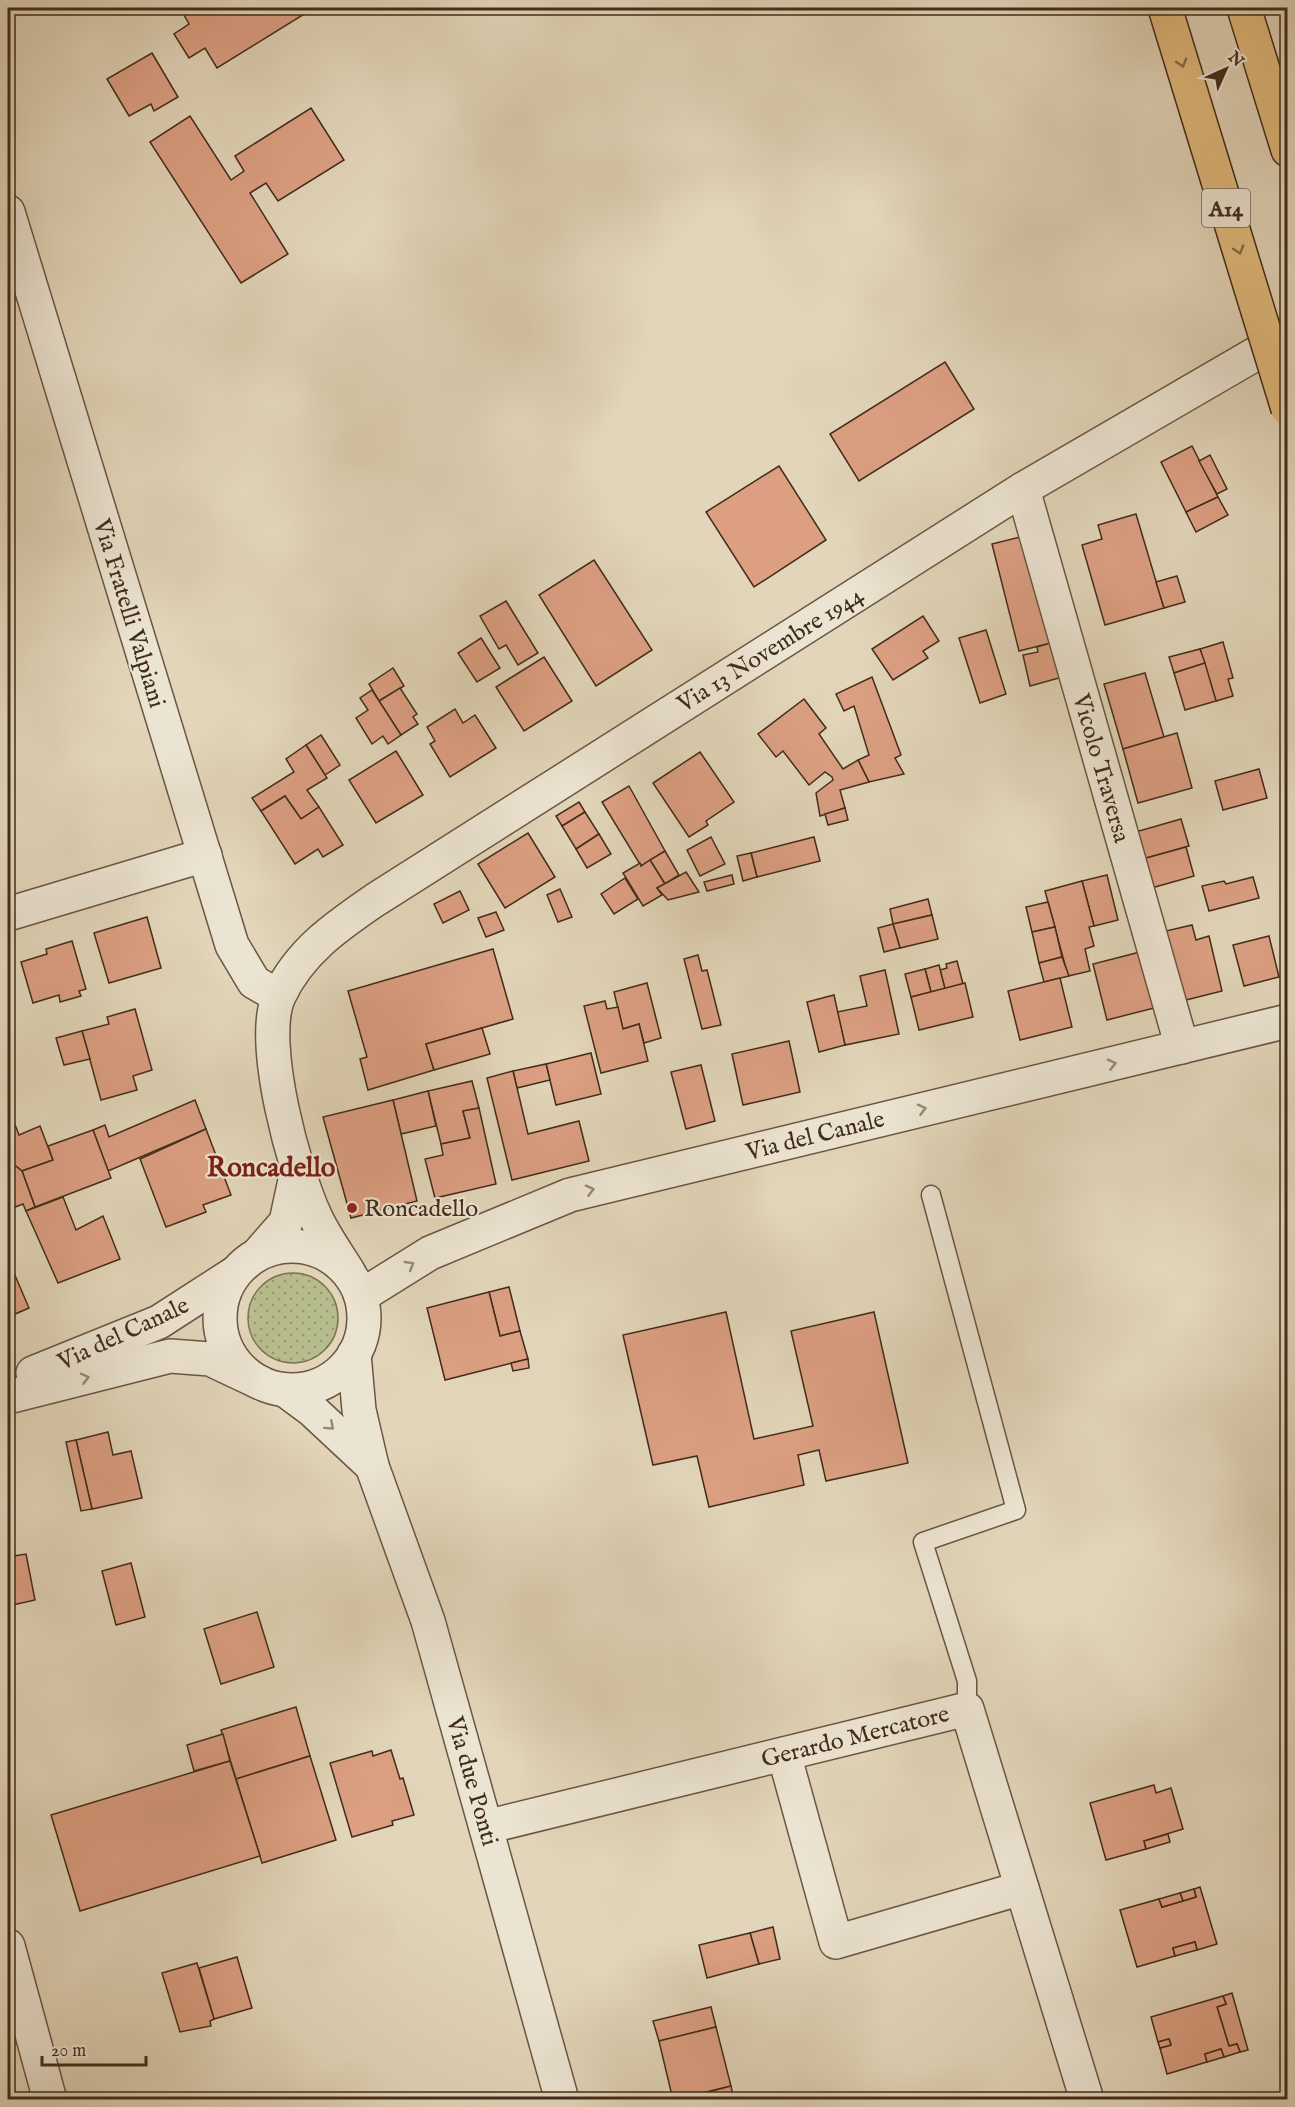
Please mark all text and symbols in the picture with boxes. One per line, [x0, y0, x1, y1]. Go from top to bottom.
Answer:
north arrow [1196, 39, 1256, 99]
text: N [1223, 47, 1247, 72]
one-way arrow [1175, 57, 1187, 68]
road number: A14 [1202, 189, 1250, 227]
one-way arrow [1232, 244, 1244, 255]
street label: Via Fratelli Valpiani [85, 514, 172, 712]
street label: Via 13 Novembre 1944 [671, 580, 870, 721]
street label: Vicolo Traversa [1064, 689, 1137, 847]
one-way arrow [1107, 1058, 1117, 1071]
street label: Via del Canale [742, 1104, 888, 1169]
one-way arrow [917, 1104, 927, 1117]
district label: Roncadello [207, 1152, 336, 1186]
one-way arrow [585, 1184, 595, 1197]
place label: Roncadello [364, 1194, 478, 1225]
marker: Roncadello [345, 1201, 359, 1215]
one-way arrow [404, 1262, 415, 1273]
street label: Via del Canale [52, 1290, 194, 1379]
one-way arrow [79, 1372, 89, 1385]
one-way arrow [323, 1419, 334, 1430]
street label: Gerardo Mercatore [758, 1699, 953, 1776]
street label: Via due Ponti [438, 1712, 505, 1850]
scale bar [42, 2029, 146, 2067]
text: 20 m [51, 2040, 86, 2063]

